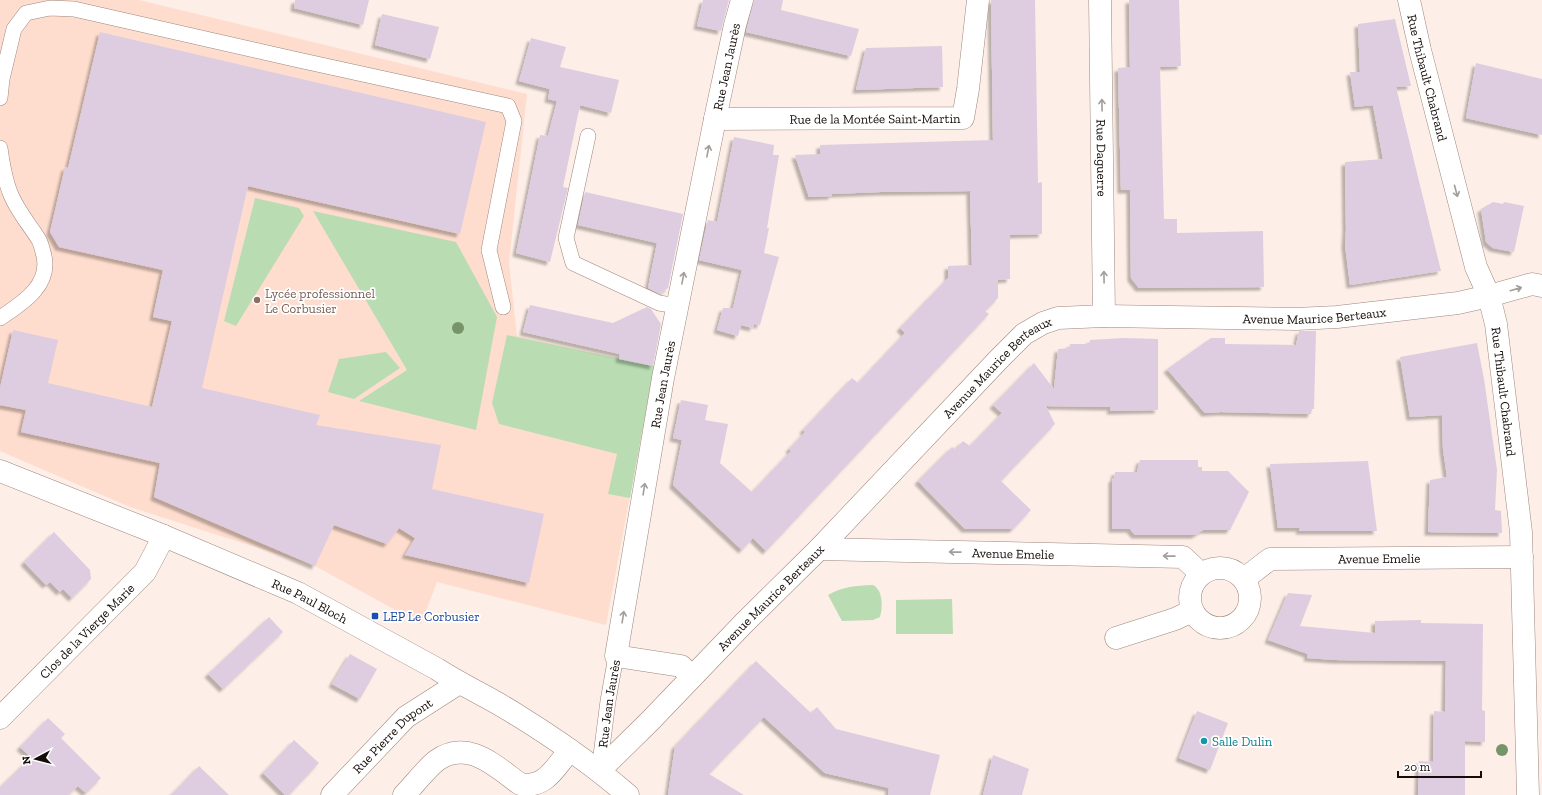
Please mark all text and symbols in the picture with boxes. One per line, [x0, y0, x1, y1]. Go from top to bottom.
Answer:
street label: Rue Thibault Chabrand [1405, 13, 1451, 143]
street label: Rue Jean Jaurès [710, 21, 743, 112]
one-way arrow [1098, 99, 1106, 112]
street label: Rue de la Montée Saint-Martin [789, 111, 961, 126]
street label: Rue Daguerre [1094, 119, 1110, 197]
one-way arrow [705, 145, 713, 158]
one-way arrow [1453, 184, 1461, 197]
one-way arrow [1100, 271, 1108, 284]
one-way arrow [679, 272, 687, 285]
one-way arrow [1509, 285, 1522, 292]
place label: Lycée professionnel Le Corbusier [265, 286, 375, 316]
marker: Lycée professionnel Le Corbusier [252, 295, 262, 305]
street label: Avenue Maurice Berteaux [1242, 304, 1387, 327]
street label: Avenue Maurice Berteaux [940, 313, 1054, 421]
street label: Rue Thibault Chabrand [1489, 326, 1519, 457]
street label: Rue Jean Jaurès [647, 339, 678, 429]
one-way arrow [640, 483, 648, 496]
street label: Avenue Maurice Berteaux [714, 541, 827, 654]
street label: Avenue Emelie [972, 545, 1054, 562]
one-way arrow [949, 548, 962, 556]
street label: Avenue Emelie [1338, 550, 1420, 566]
one-way arrow [1163, 552, 1176, 560]
street label: Rue Paul Bloch [270, 575, 351, 627]
street label: Clos de la Vierge Marie [36, 580, 137, 681]
place label: LEP Le Corbusier [383, 609, 480, 624]
marker: LEP Le Corbusier [370, 611, 380, 621]
one-way arrow [619, 611, 627, 624]
street label: Rue Jean Jaurès [595, 658, 623, 749]
street label: Rue Pierre Dupont [349, 695, 435, 776]
place label: Salle Dulin [1212, 734, 1273, 749]
marker: Salle Dulin [1199, 736, 1209, 746]
north arrow [16, 739, 56, 779]
scale bar [1398, 753, 1481, 779]
text: N [20, 755, 34, 765]
text: 20 m [1404, 760, 1431, 774]

